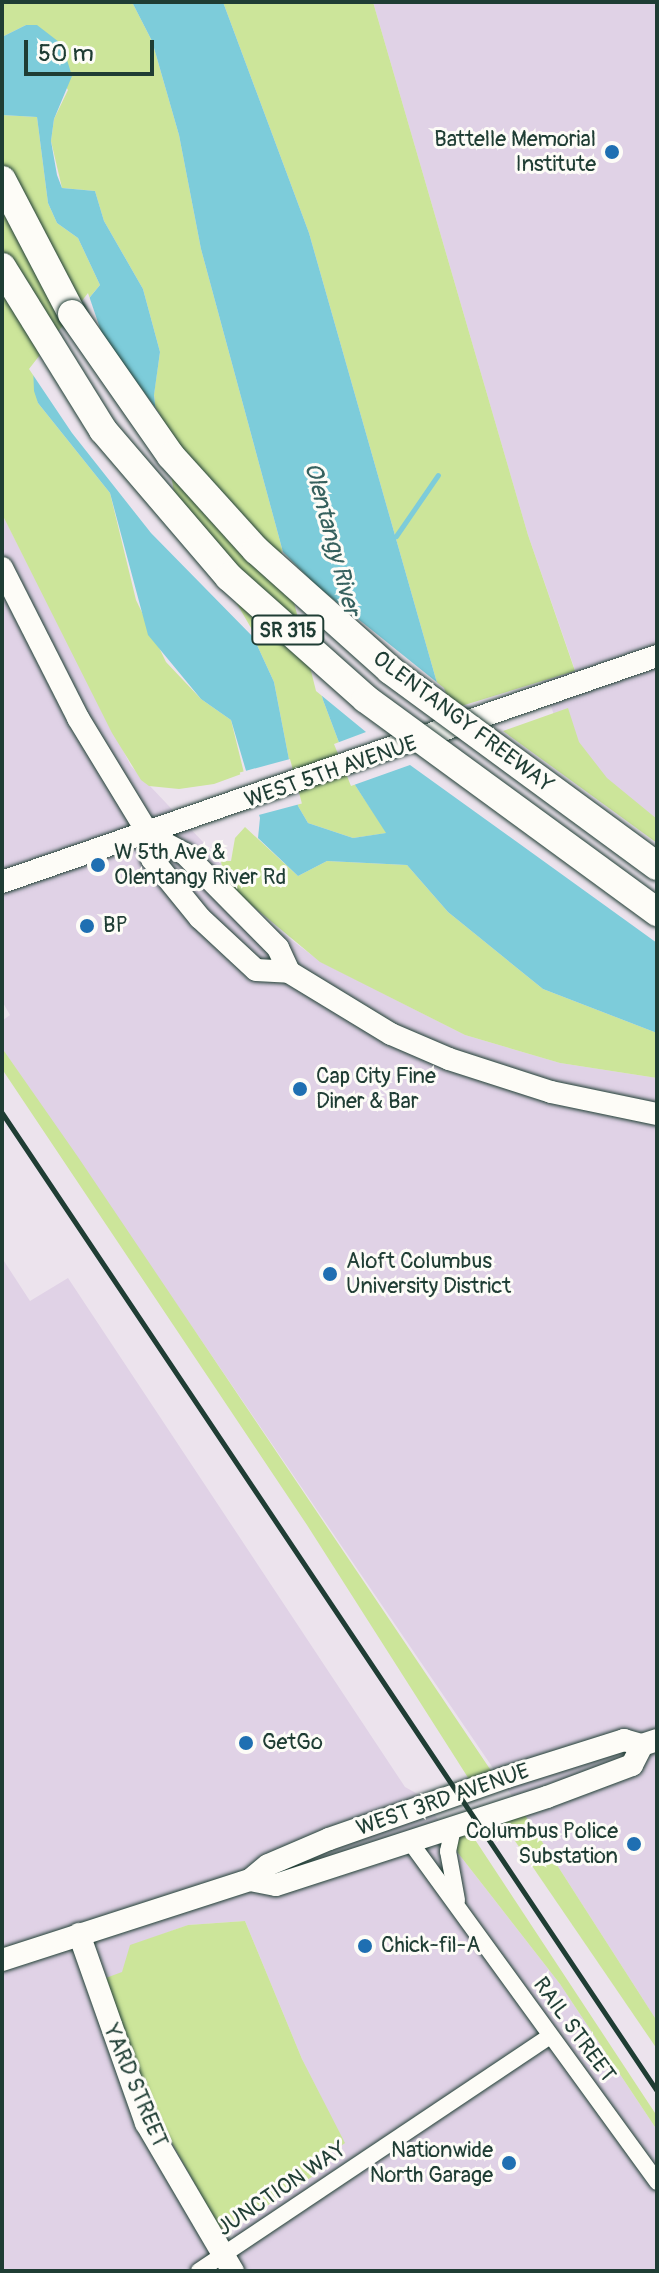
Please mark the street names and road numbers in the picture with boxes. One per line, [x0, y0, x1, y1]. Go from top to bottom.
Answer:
road number: SR 315 [250, 614, 326, 646]
street label: OLENTANGY FREEWAY [367, 645, 559, 799]
street label: WEST 5TH AVENUE [242, 730, 420, 814]
street label: WEST 3RD AVENUE [353, 1758, 533, 1842]
street label: RAIL STREET [527, 1972, 621, 2088]
street label: YARD STREET [97, 2020, 173, 2152]
street label: JUNCTION WAY [212, 2136, 352, 2242]

